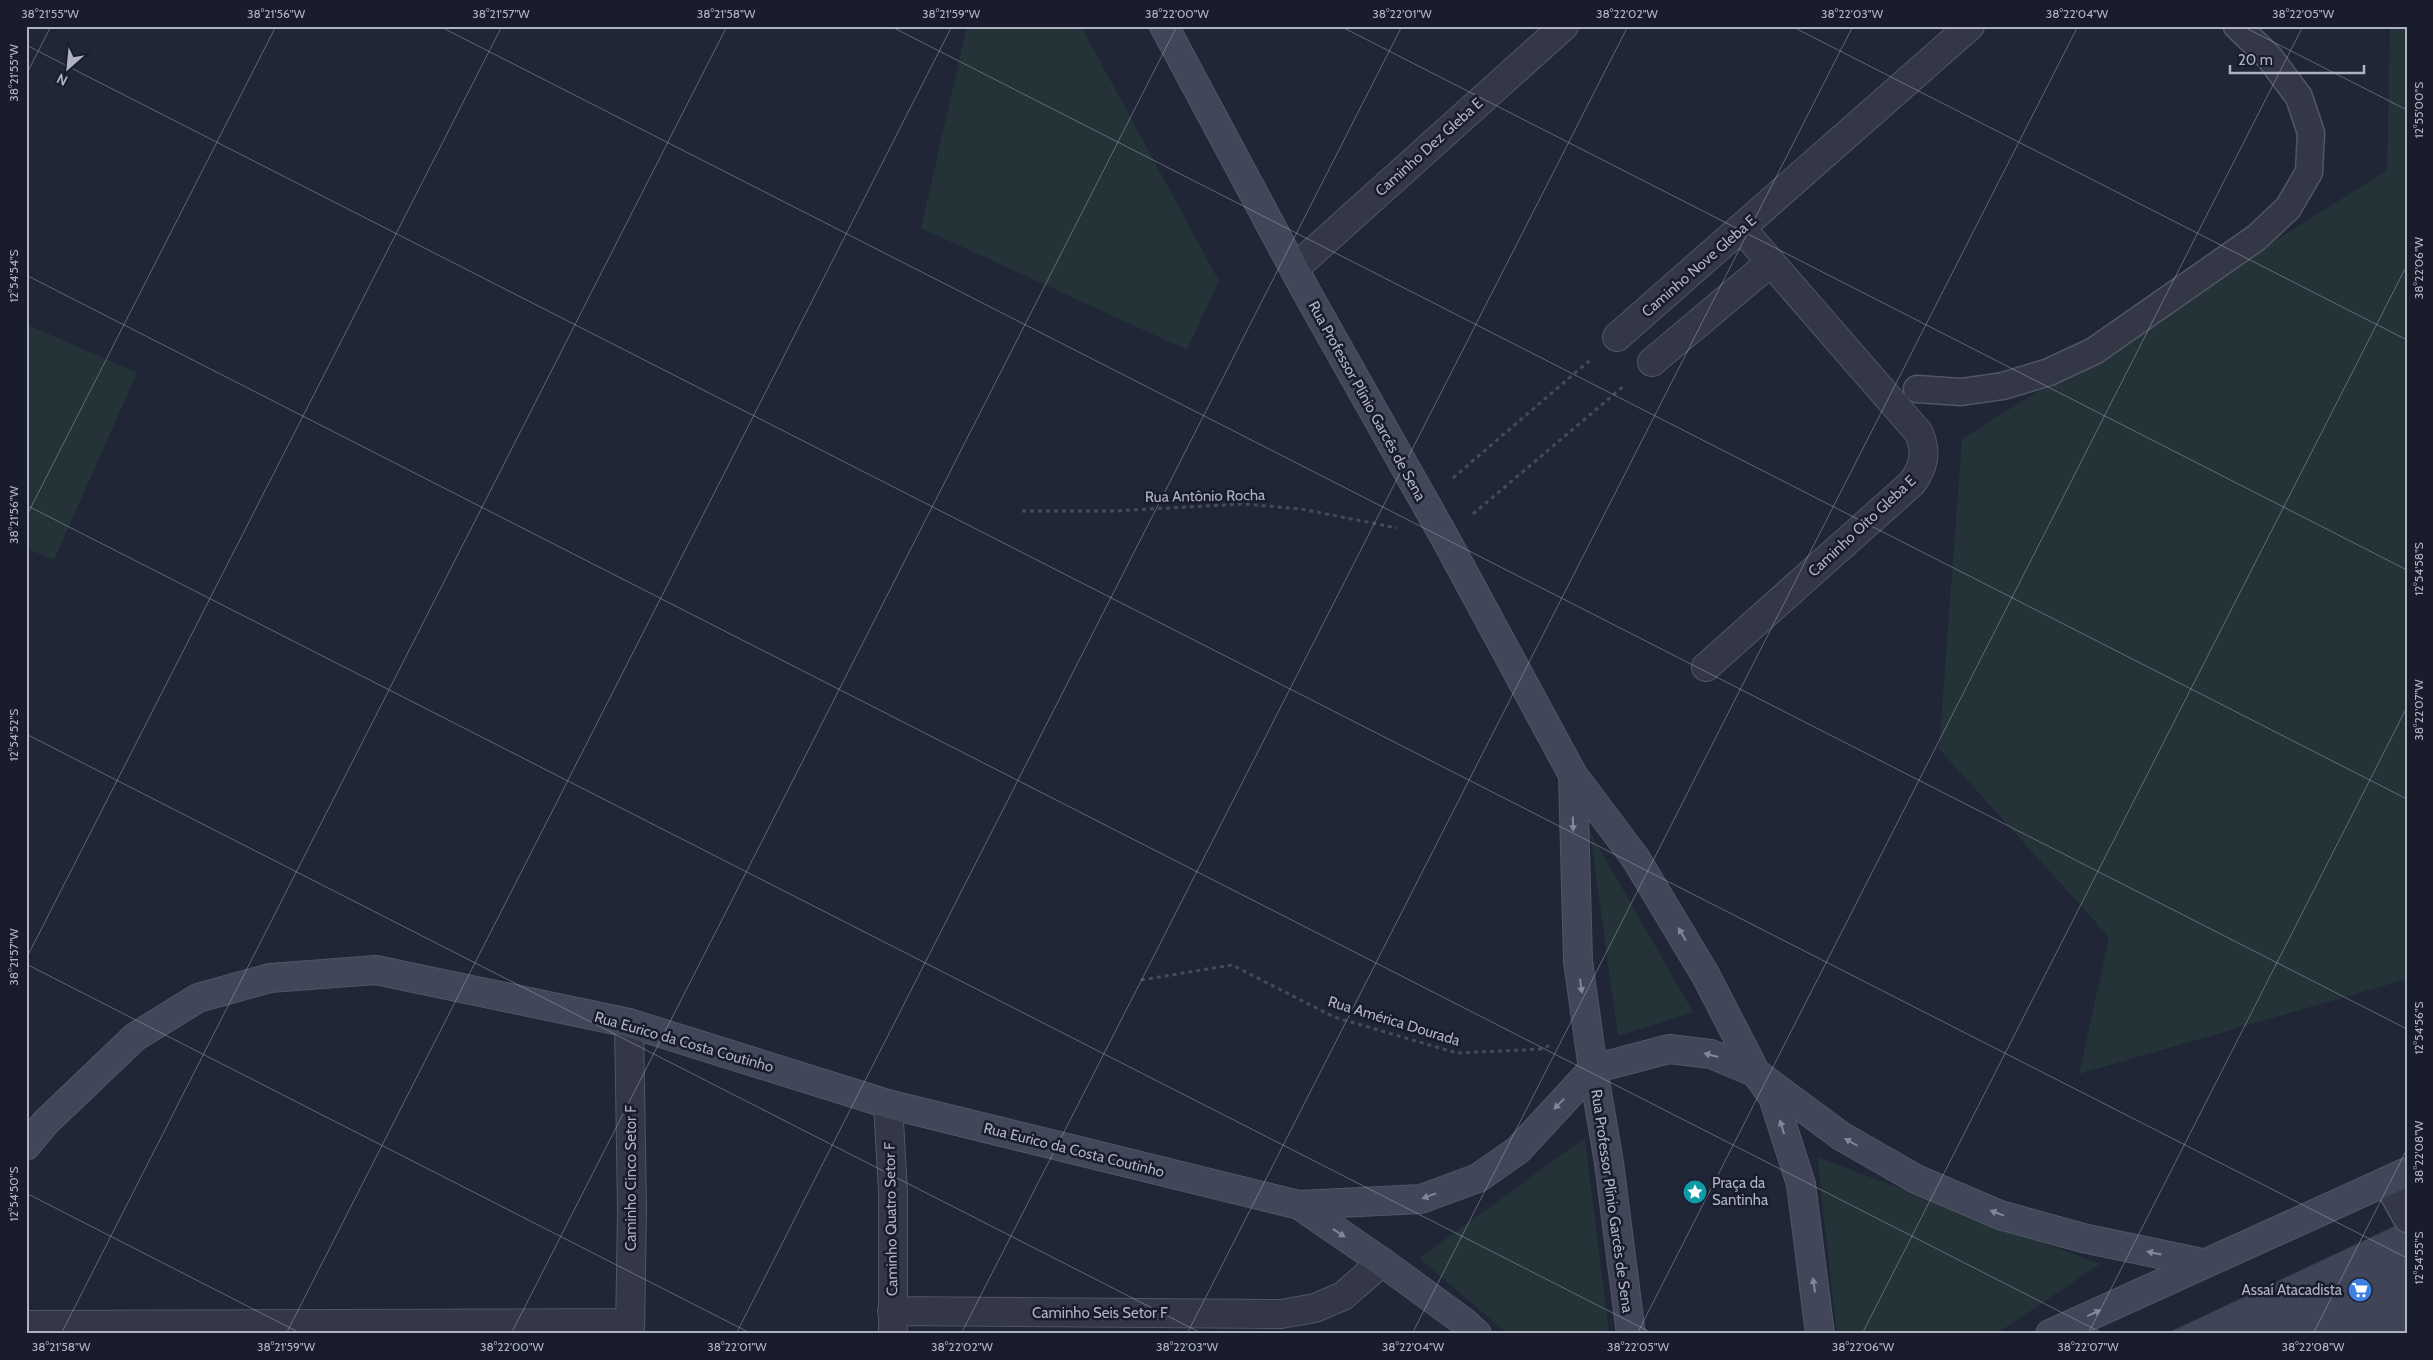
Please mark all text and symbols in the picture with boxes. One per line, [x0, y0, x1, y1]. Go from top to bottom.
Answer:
text: 38°21'55"W [21, 6, 80, 21]
text: 38°21'56"W [247, 6, 306, 21]
text: 38°21'57"W [472, 6, 530, 21]
text: 38°21'58"W [697, 6, 756, 21]
text: 38°21'59"W [922, 6, 981, 21]
text: 38°22'00"W [1145, 6, 1210, 21]
text: 38°22'01"W [1372, 6, 1432, 21]
text: 38°22'02"W [1596, 6, 1659, 21]
text: 38°22'03"W [1821, 6, 1884, 21]
text: 38°22'04"W [2046, 6, 2109, 21]
text: 38°22'05"W [2272, 6, 2335, 21]
north arrow [42, 42, 92, 92]
scale bar [2230, 42, 2364, 74]
text: 38°21'55"W [6, 43, 21, 102]
text: 20 m [2238, 51, 2273, 69]
text: N [54, 69, 71, 90]
text: 12°55'00"S [2411, 82, 2426, 138]
street label: Caminho Dez Gleba E [1372, 94, 1486, 200]
street label: Caminho Nove Gleba E [1638, 211, 1760, 321]
text: 38°22'06"W [2411, 236, 2426, 299]
text: 12°54'54"S [6, 249, 21, 303]
street label: Rua Professor Plínio Garcês de Sena [1304, 298, 1430, 505]
street label: Caminho Oito Gleba E [1804, 472, 1920, 580]
text: 38°21'56"W [6, 485, 21, 544]
street label: Rua Antônio Rocha [1145, 486, 1266, 506]
text: 12°54'58"S [2411, 542, 2426, 596]
text: 38°22'07"W [2411, 679, 2426, 741]
text: 12°54'52"S [6, 709, 21, 761]
one-way arrow [1570, 816, 1578, 832]
text: 38°21'57"W [6, 928, 21, 986]
one-way arrow [1677, 928, 1686, 941]
one-way arrow [1578, 978, 1586, 994]
street label: Rua América Dourada [1326, 992, 1463, 1050]
text: 12°54'56"S [2411, 1001, 2426, 1055]
street label: Rua Eurico da Costa Coutinho [592, 1008, 776, 1076]
one-way arrow [1704, 1051, 1719, 1059]
street label: Rua Professor Plínio Garcês de Sena [1587, 1088, 1637, 1315]
one-way arrow [1553, 1098, 1565, 1110]
street label: Caminho Cinco Setor F [622, 1105, 640, 1251]
street label: Rua Eurico da Costa Coutinho [982, 1119, 1166, 1181]
one-way arrow [1778, 1119, 1786, 1134]
text: 38°22'08"W [2411, 1120, 2426, 1183]
one-way arrow [1844, 1138, 1859, 1146]
street label: Caminho Quatro Setor F [881, 1142, 901, 1296]
text: 12°54'50"S [6, 1167, 21, 1221]
place label: Praça da Santinha [1712, 1174, 1769, 1209]
place icon: Praça da Santinha [1682, 1179, 1708, 1205]
one-way arrow [1421, 1192, 1436, 1200]
one-way arrow [1989, 1209, 2004, 1217]
one-way arrow [1333, 1228, 1346, 1238]
text: 12°54'55"S [2411, 1232, 2426, 1284]
one-way arrow [2147, 1249, 2162, 1257]
one-way arrow [1810, 1277, 1818, 1293]
supermarket icon: Assaí Atacadista [2347, 1277, 2373, 1303]
place label: Assaí Atacadista [2242, 1281, 2343, 1299]
street label: Caminho Seis Setor F [1032, 1304, 1168, 1322]
one-way arrow [2087, 1309, 2101, 1317]
text: 38°21'58"W [32, 1339, 91, 1354]
text: 38°21'59"W [257, 1339, 316, 1354]
text: 38°22'00"W [480, 1339, 545, 1354]
text: 38°22'01"W [707, 1339, 767, 1354]
text: 38°22'02"W [931, 1339, 994, 1354]
text: 38°22'03"W [1156, 1339, 1219, 1354]
text: 38°22'04"W [1382, 1339, 1445, 1354]
text: 38°22'05"W [1607, 1339, 1670, 1354]
text: 38°22'06"W [1832, 1339, 1895, 1354]
text: 38°22'07"W [2057, 1339, 2119, 1354]
text: 38°22'08"W [2282, 1339, 2345, 1354]

